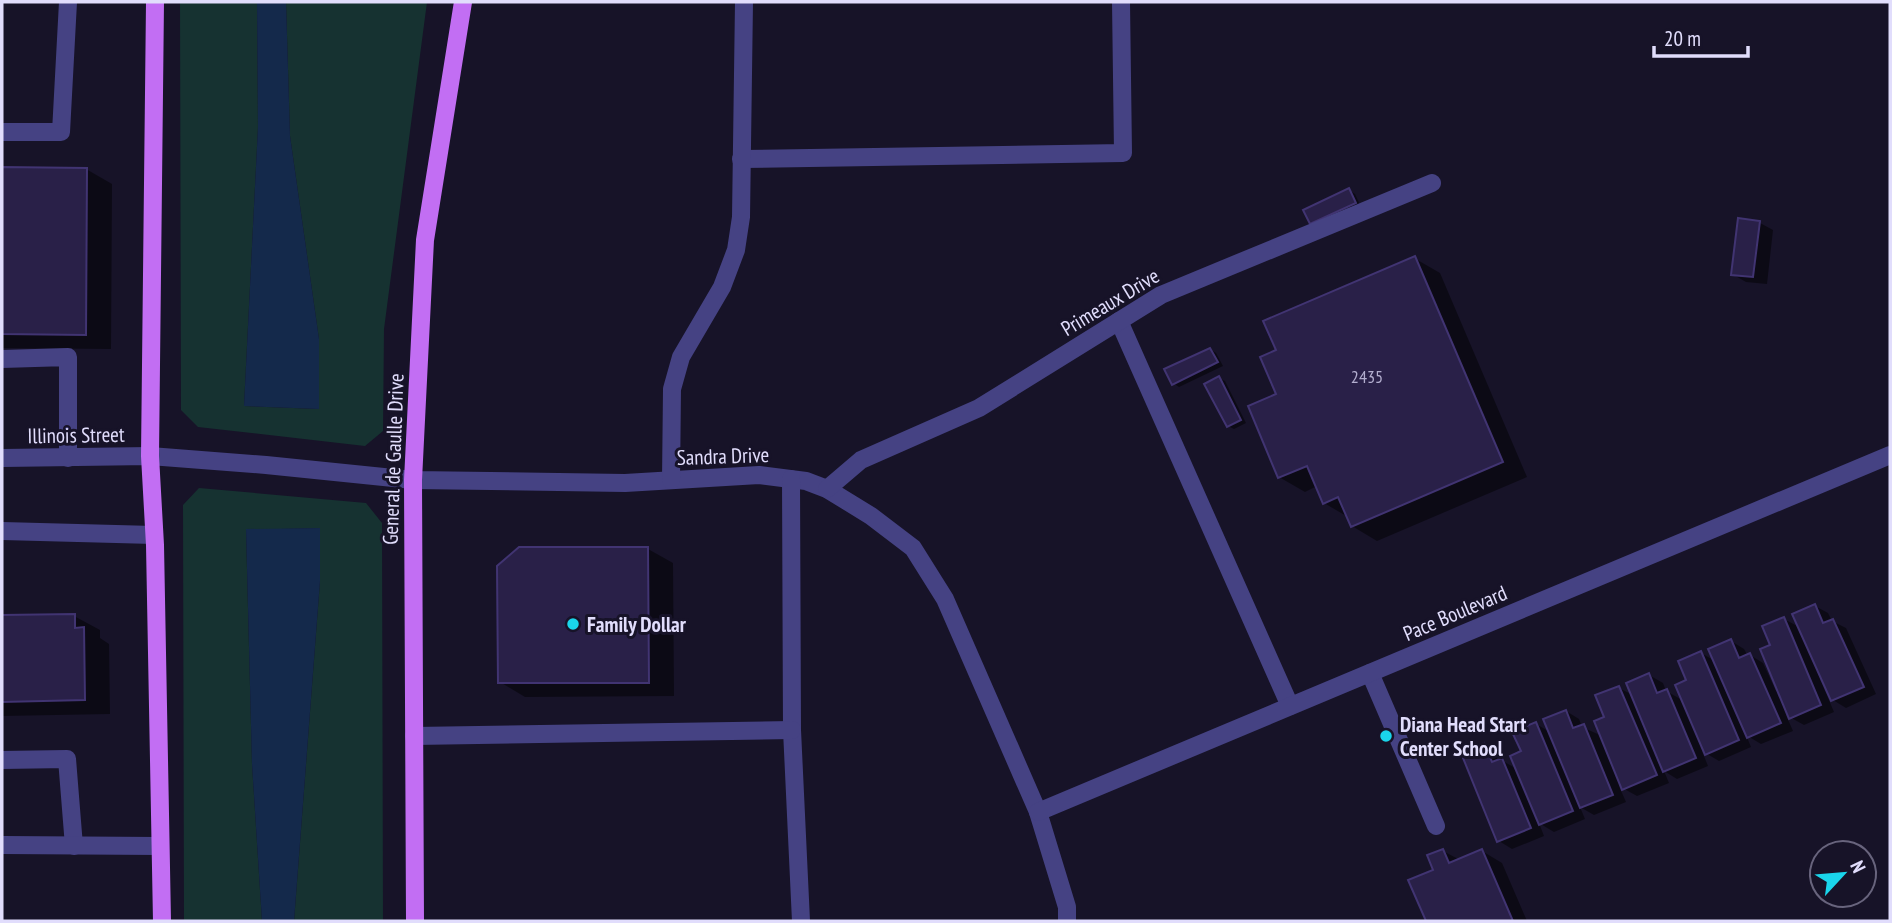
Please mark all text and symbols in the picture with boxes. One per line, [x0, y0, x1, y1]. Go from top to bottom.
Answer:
scale bar [1654, 14, 1748, 58]
text: 20 m [1664, 25, 1701, 52]
street label: Primeaux Drive [1056, 262, 1164, 342]
house number: 2435 [1351, 365, 1383, 388]
street label: General de Gaulle Drive [377, 373, 409, 545]
street label: Illinois Street [27, 421, 125, 449]
street label: Sandra Drive [676, 441, 770, 471]
street label: Pace Boulevard [1399, 579, 1511, 647]
place label: Family Dollar [587, 611, 687, 638]
marker: Family Dollar [565, 616, 581, 632]
place label: Diana Head Start Center School [1400, 711, 1526, 762]
marker: Diana Head Start Center School [1378, 728, 1394, 744]
north arrow [1808, 839, 1878, 909]
text: N [1845, 857, 1871, 876]

